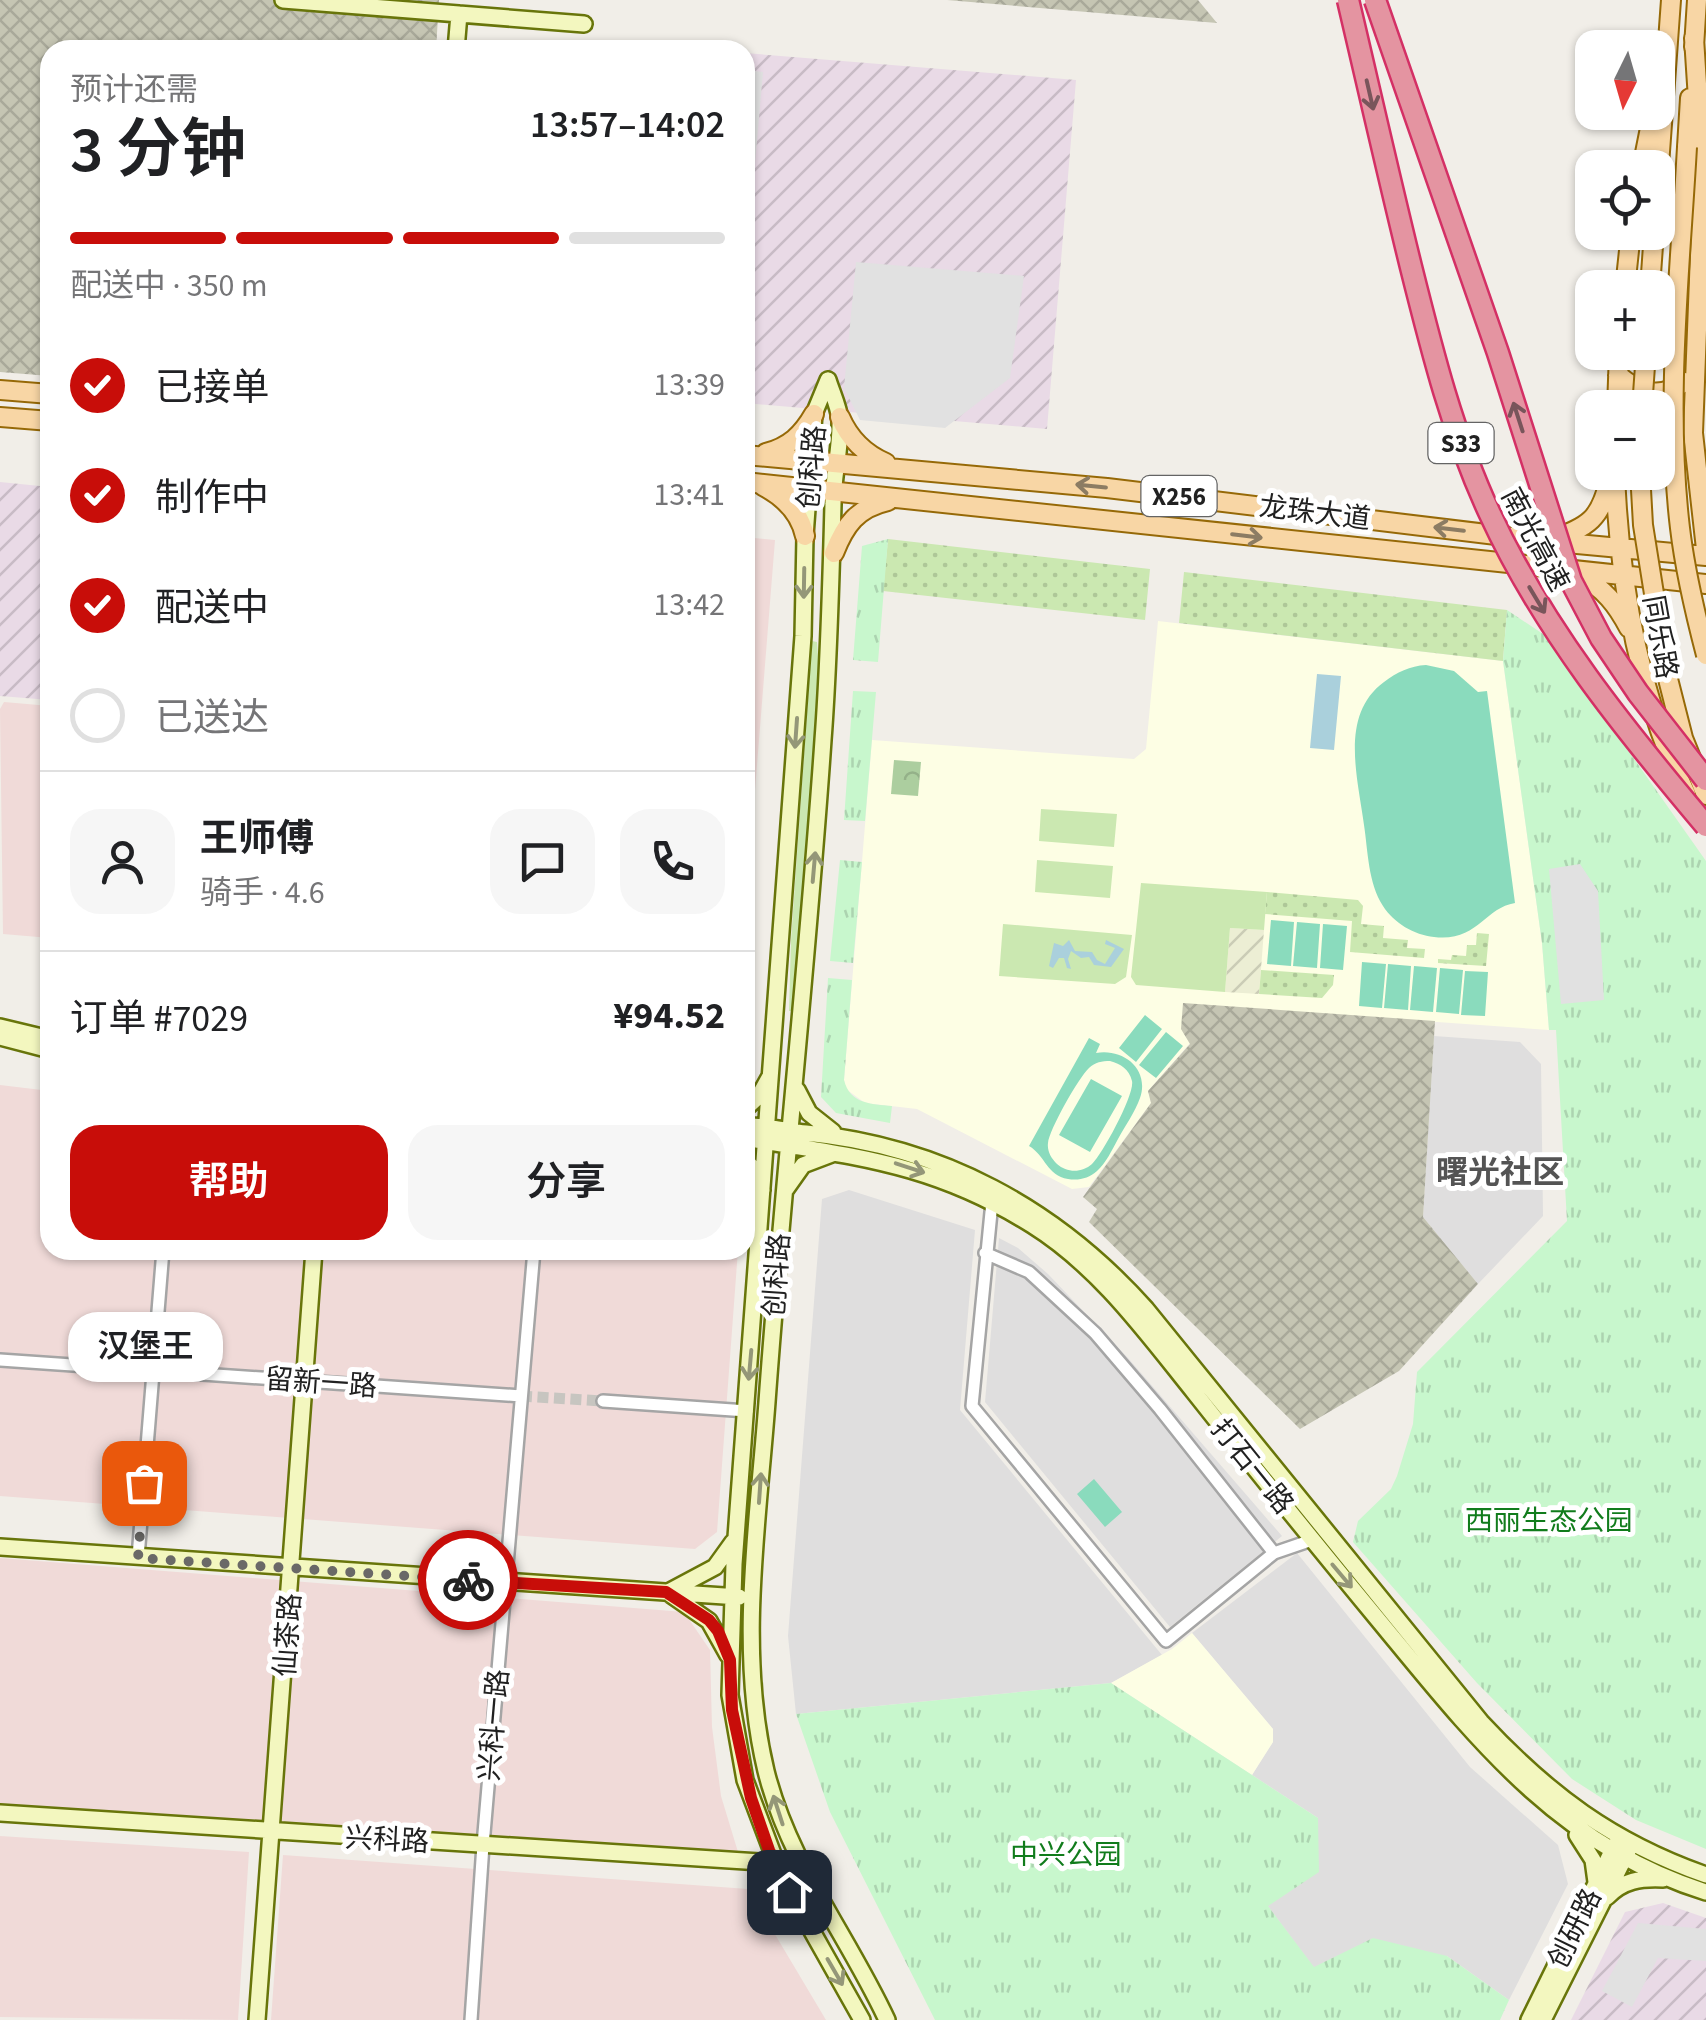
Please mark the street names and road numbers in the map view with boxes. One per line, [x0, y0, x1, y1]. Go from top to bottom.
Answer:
street label: 创科路 [788, 423, 836, 511]
road number: S33 [1428, 423, 1494, 463]
road number: X256 [1142, 476, 1216, 516]
street label: 南光高速 [1491, 481, 1579, 598]
street label: 龙珠大道 [1257, 486, 1373, 540]
street label: 同乐路 [1633, 592, 1687, 682]
street label: 创科路 [754, 1232, 800, 1318]
street label: 留新一路 [264, 1359, 378, 1407]
street label: 打石一路 [1201, 1411, 1303, 1523]
street label: 仙茶路 [265, 1592, 311, 1678]
street label: 兴科一路 [469, 1668, 519, 1783]
street label: 兴科路 [344, 1818, 430, 1862]
street label: 创研路 [1539, 1882, 1611, 1975]

